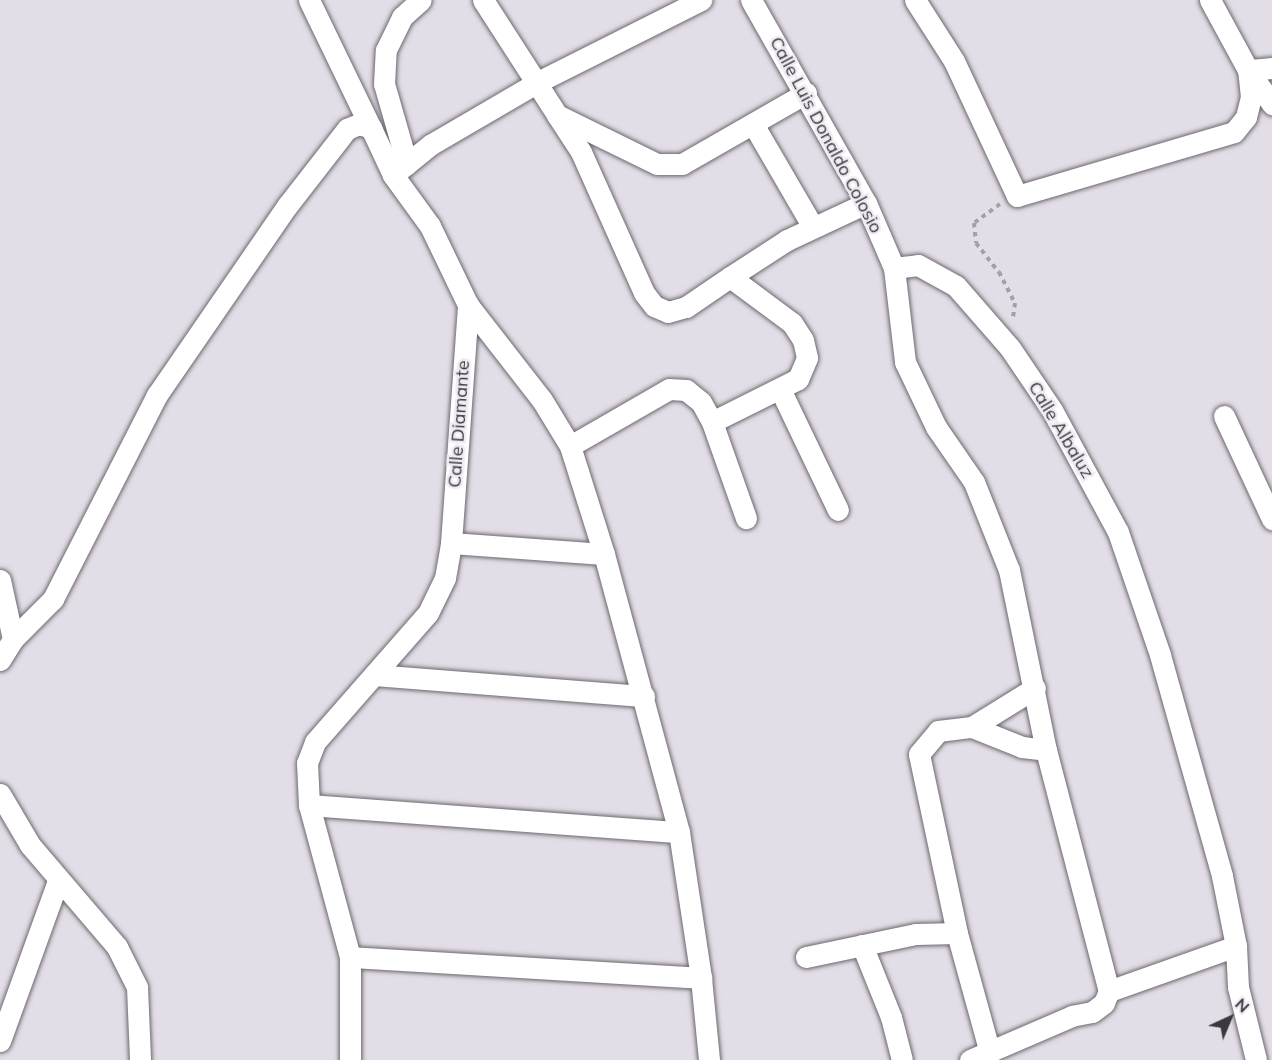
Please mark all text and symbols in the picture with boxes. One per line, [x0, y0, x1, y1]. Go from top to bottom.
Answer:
street label: Calle Luis Donaldo Colosio [765, 33, 887, 237]
street label: Calle Diamante [444, 360, 474, 488]
street label: Calle Albaluz [1024, 378, 1098, 482]
north arrow [1200, 988, 1260, 1048]
text: N [1231, 994, 1254, 1016]

